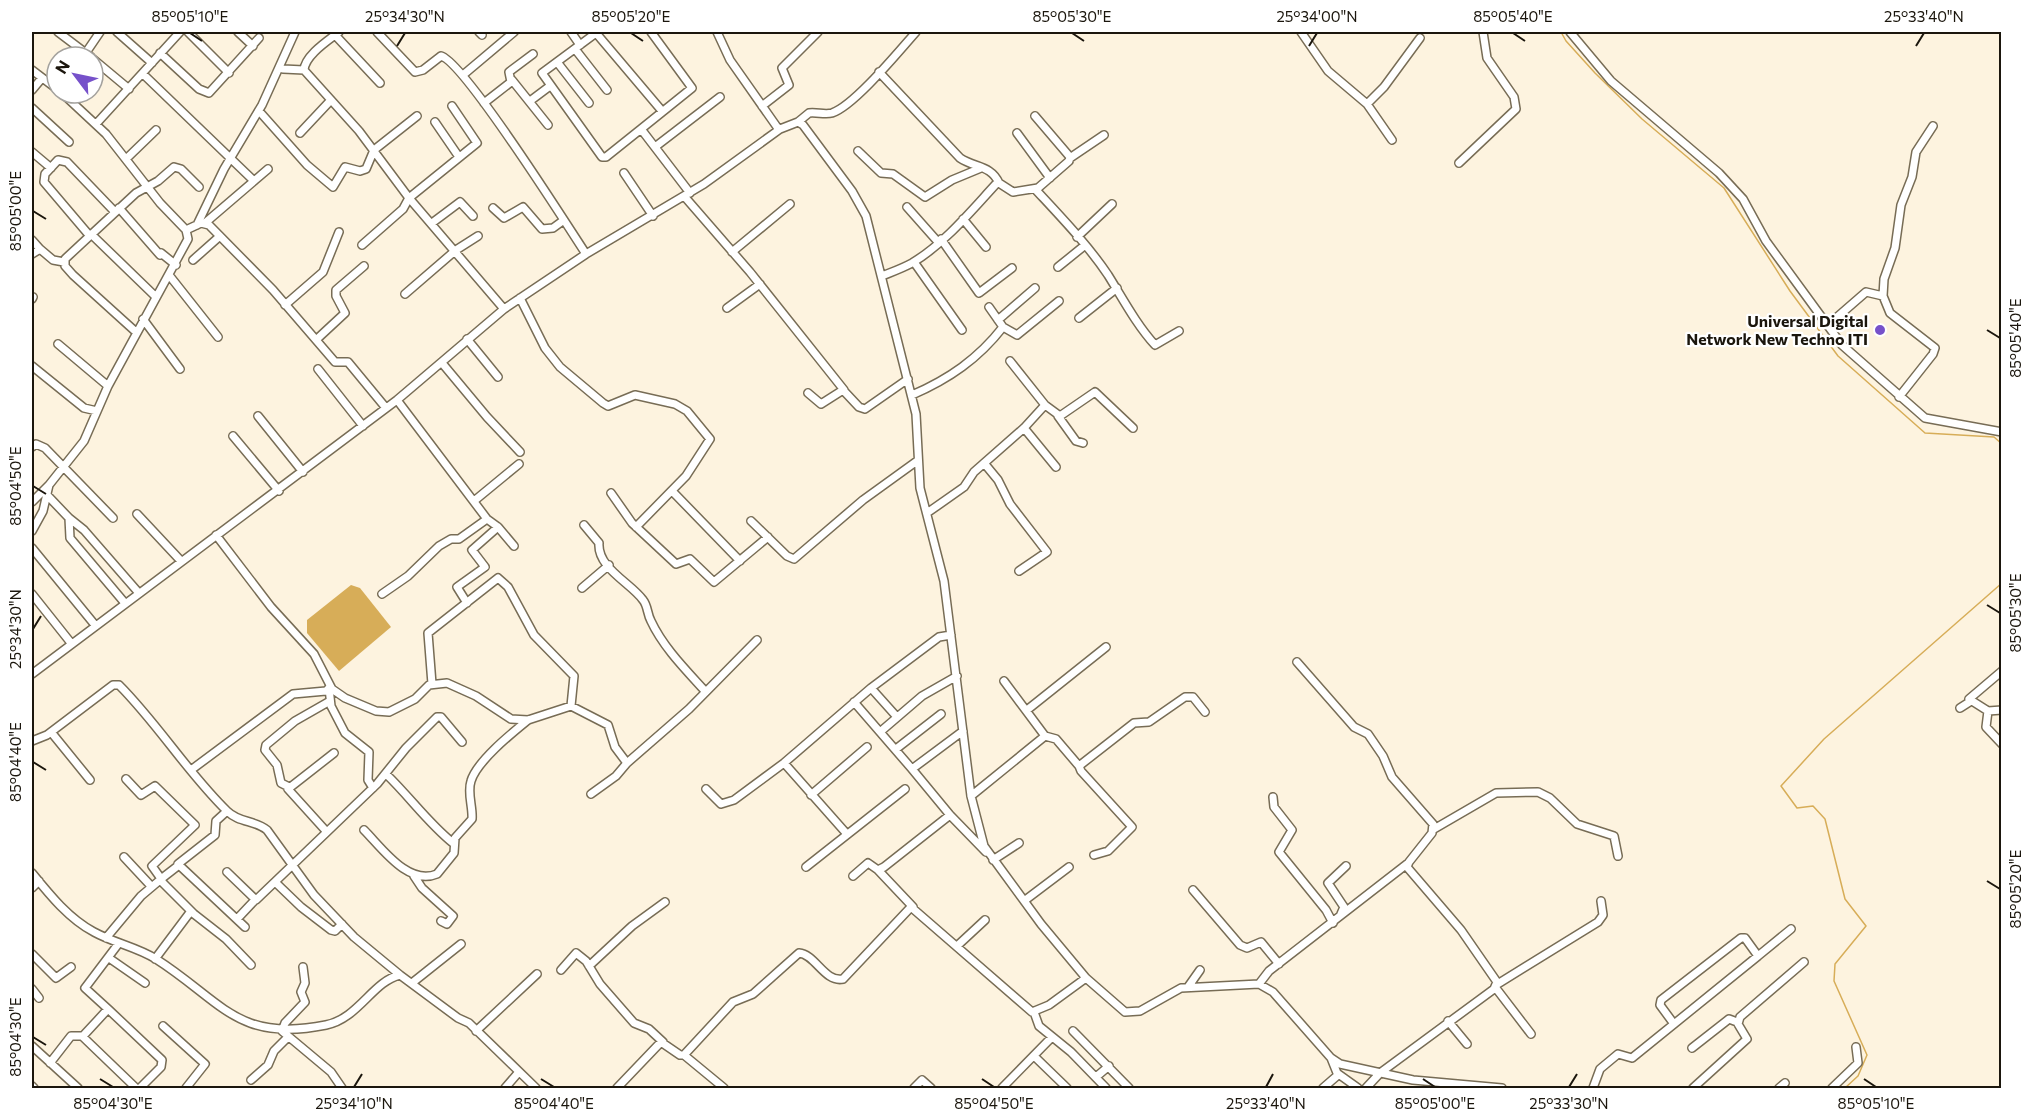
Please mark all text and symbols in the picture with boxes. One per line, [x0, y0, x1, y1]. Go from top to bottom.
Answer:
text: 85°05'10"E [152, 7, 229, 25]
text: 25°34'30"N [365, 7, 445, 25]
text: 85°05'20"E [592, 7, 670, 25]
text: 85°05'30"E [1032, 7, 1112, 25]
text: 25°34'00"N [1276, 7, 1358, 25]
text: 85°05'40"E [1473, 7, 1553, 25]
text: 25°33'40"N [1884, 7, 1964, 25]
north arrow [45, 45, 105, 105]
text: N [51, 57, 73, 77]
text: 85°05'00"E [6, 171, 24, 251]
text: 85°05'40"E [2006, 298, 2024, 378]
place label: Universal Digital Network New Techno ITI [1686, 311, 1868, 348]
marker: Universal Digital Network New Techno ITI [1873, 323, 1887, 337]
text: 85°04'50"E [6, 446, 24, 526]
text: 85°05'30"E [2006, 573, 2024, 653]
text: 25°34'30"N [6, 589, 24, 669]
text: 85°04'40"E [6, 722, 24, 802]
text: 85°05'20"E [2006, 850, 2024, 928]
text: 85°04'30"E [6, 997, 24, 1077]
text: 85°04'30"E [73, 1094, 153, 1112]
text: 25°34'10"N [315, 1094, 393, 1112]
text: 85°04'40"E [514, 1094, 594, 1112]
text: 85°04'50"E [954, 1094, 1034, 1112]
text: 25°33'40"N [1226, 1094, 1306, 1112]
text: 85°05'00"E [1395, 1094, 1475, 1112]
text: 25°33'30"N [1529, 1094, 1609, 1112]
text: 85°05'10"E [1838, 1094, 1915, 1112]

